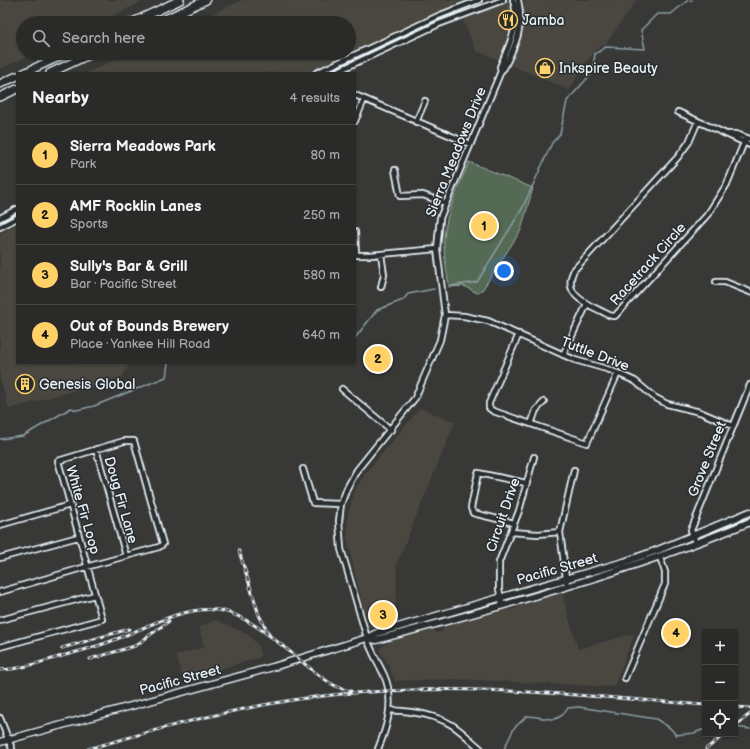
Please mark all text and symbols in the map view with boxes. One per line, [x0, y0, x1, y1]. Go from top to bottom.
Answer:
restaurant icon: Jamba [497, 9, 519, 31]
place label: Jamba [522, 12, 565, 29]
search box [16, 16, 356, 60]
icon: search [30, 27, 52, 49]
text: Search here [62, 29, 145, 48]
shop icon: Inkspire Beauty [534, 57, 556, 79]
place label: Inkspire Beauty [559, 60, 658, 77]
street label: Sierra Meadows Drive [422, 84, 490, 220]
text: Nearby [32, 88, 89, 108]
text: 4 results [290, 90, 340, 106]
text: Sierra Meadows Park [70, 137, 216, 156]
text: 1 [42, 147, 48, 163]
text: 80 m [311, 147, 340, 163]
text: Park [70, 156, 96, 172]
text: AMF Rocklin Lanes [70, 197, 201, 216]
text: 2 [41, 207, 49, 223]
text: 250 m [303, 207, 340, 223]
pin: 1 [471, 211, 497, 241]
text: Sports [70, 216, 108, 232]
street label: Racetrack Circle [606, 219, 690, 309]
text: Sully's Bar & Grill [70, 257, 188, 276]
your location [494, 261, 514, 281]
text: 3 [41, 267, 49, 283]
text: 580 m [303, 267, 340, 283]
text: Bar · Pacific Street [70, 276, 177, 292]
text: Out of Bounds Brewery [70, 317, 229, 336]
text: 4 [41, 327, 49, 343]
text: 640 m [302, 327, 340, 343]
street label: Tuttle Drive [558, 333, 632, 375]
text: Place · Yankee Hill Road [70, 336, 210, 352]
pin: 2 [365, 344, 391, 374]
building icon: Genesis Global [14, 373, 36, 395]
place label: Genesis Global [39, 376, 135, 393]
street label: Grove Street [684, 418, 730, 499]
street label: Doug Fir Lane [100, 455, 142, 545]
street label: White Fir Loop [62, 464, 104, 556]
street label: Circuit Drive [482, 476, 524, 554]
street label: Pacific Street [515, 549, 600, 589]
pin: 3 [370, 600, 396, 630]
pin: 4 [663, 618, 689, 648]
map controls [702, 629, 738, 737]
button: + [702, 629, 738, 665]
street label: Pacific Street [138, 661, 223, 699]
button: − [702, 665, 738, 701]
button: locate [702, 701, 738, 737]

